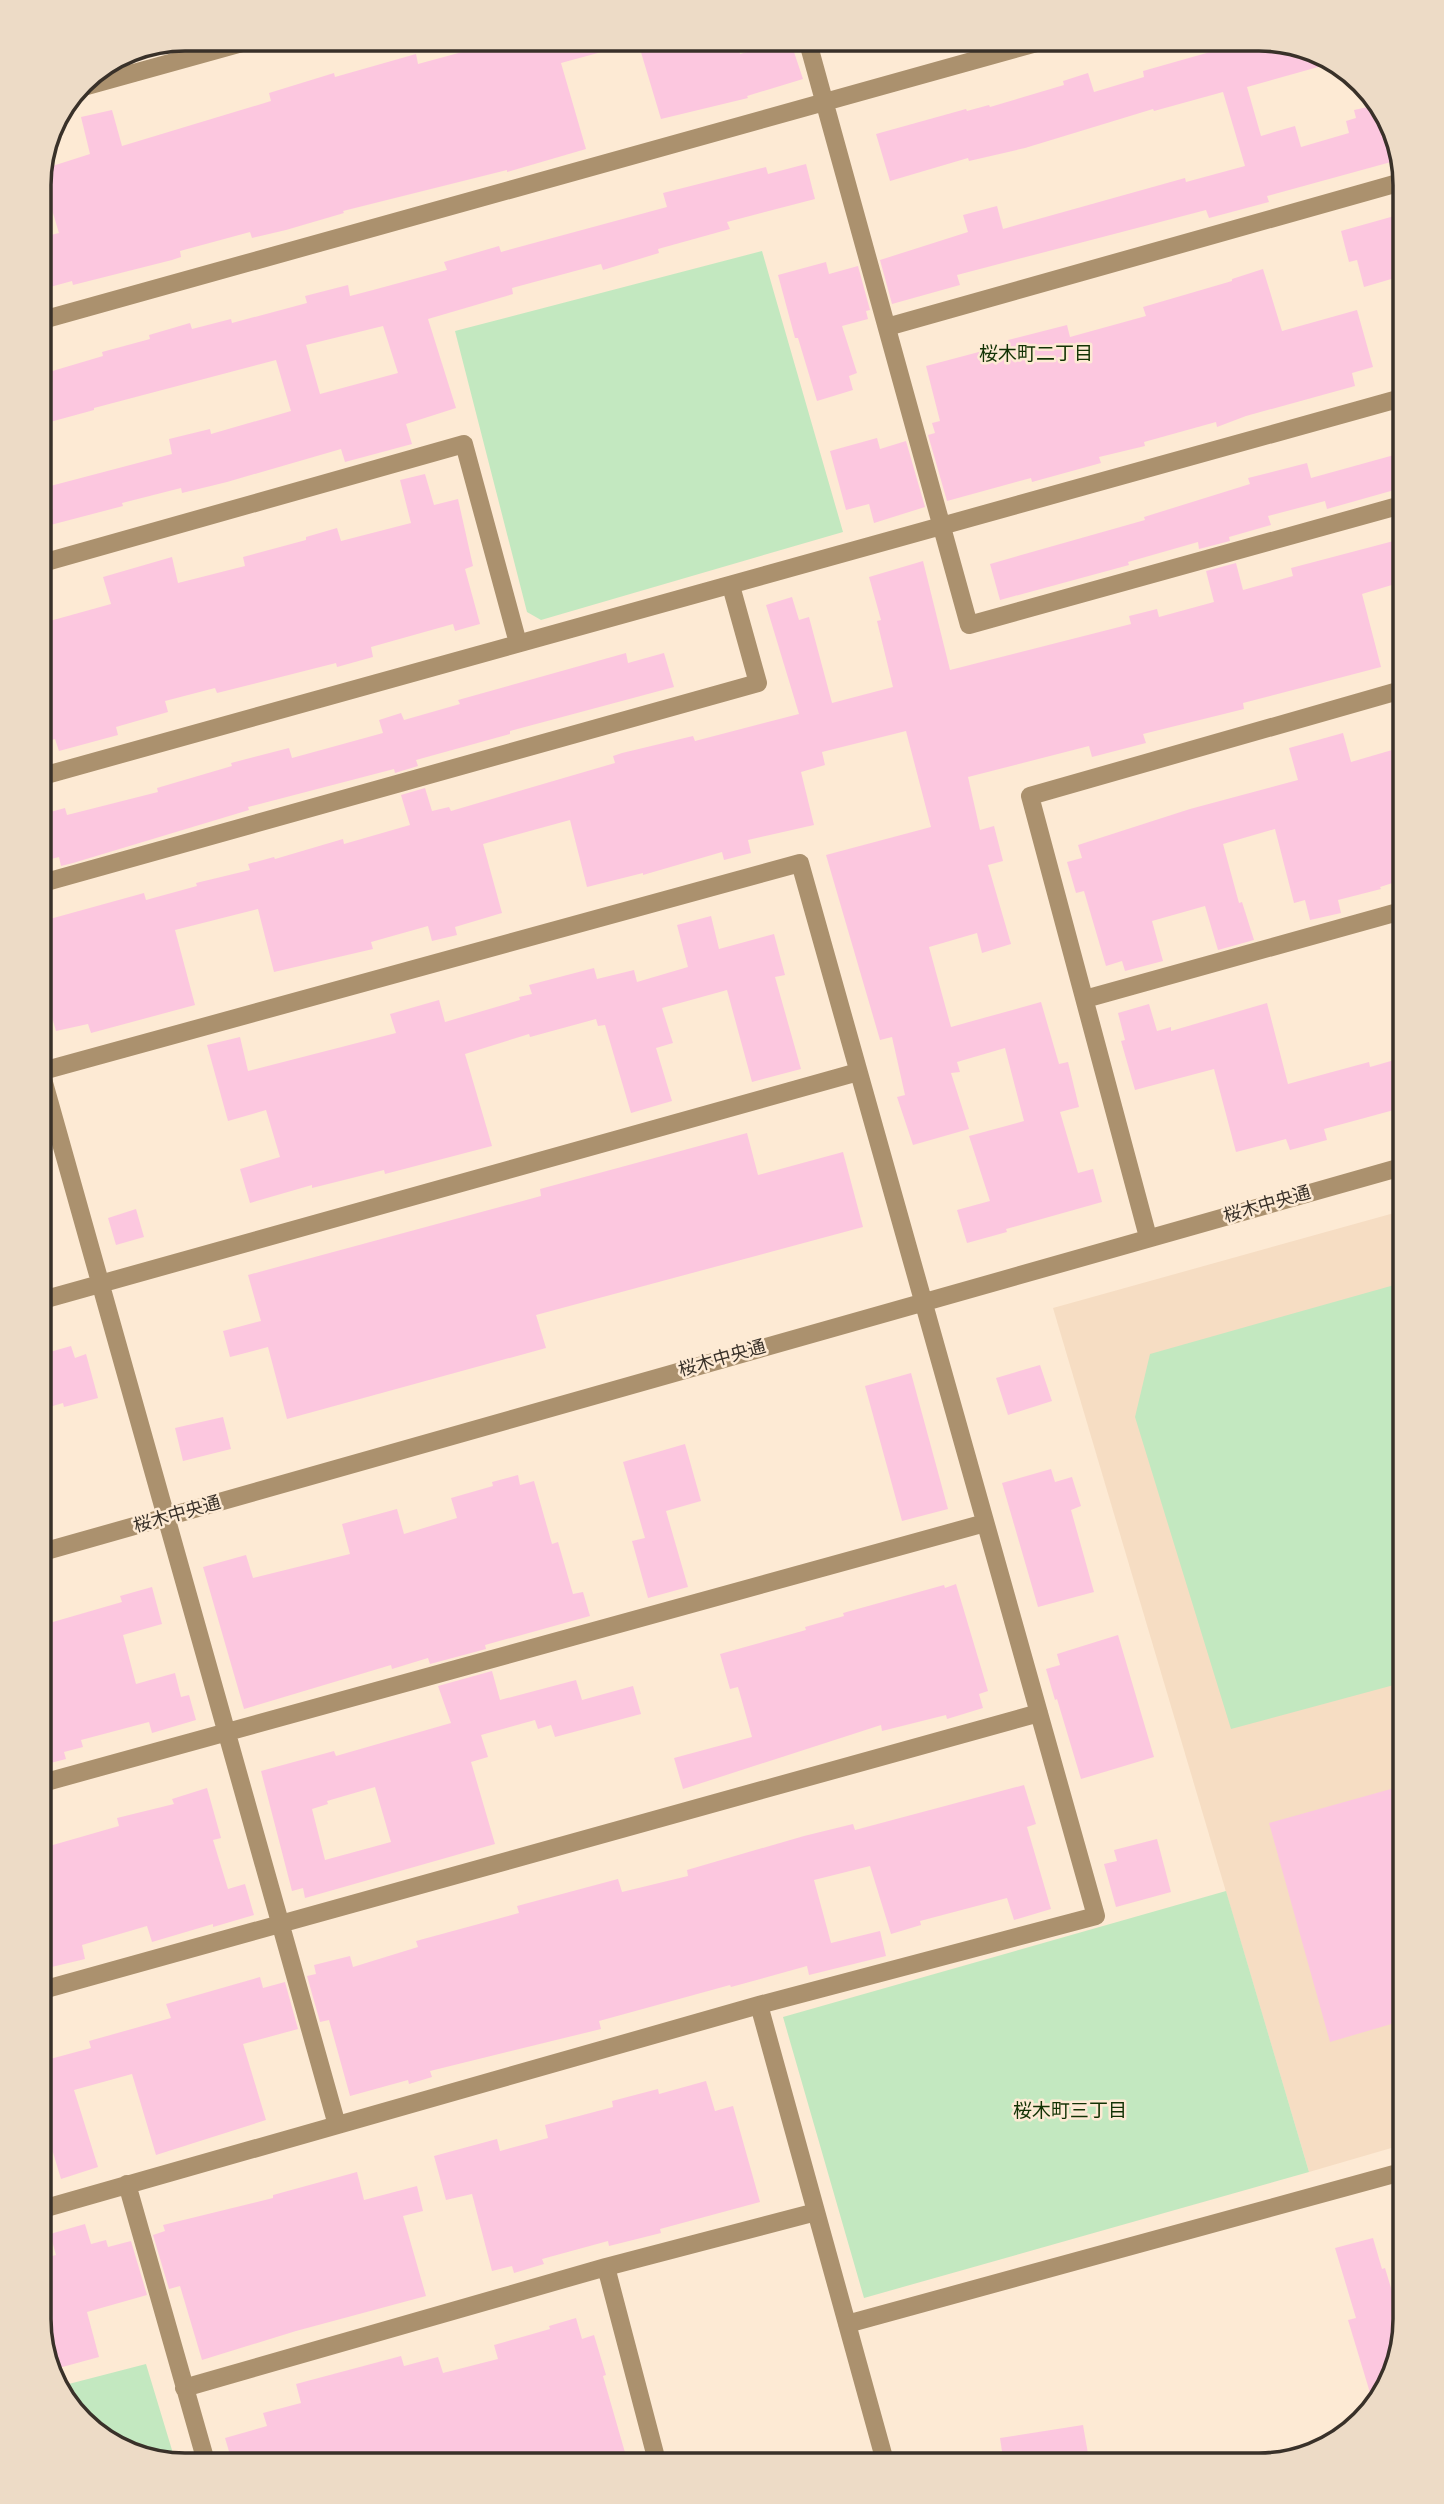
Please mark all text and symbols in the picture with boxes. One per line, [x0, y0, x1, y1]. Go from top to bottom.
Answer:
district label: 桜木町二丁目 [979, 343, 1093, 364]
street label: 桜木中央通 [1221, 1182, 1313, 1226]
street label: 桜木中央通 [676, 1336, 768, 1380]
street label: 桜木中央通 [131, 1492, 223, 1536]
district label: 桜木町三丁目 [1013, 2100, 1127, 2121]

